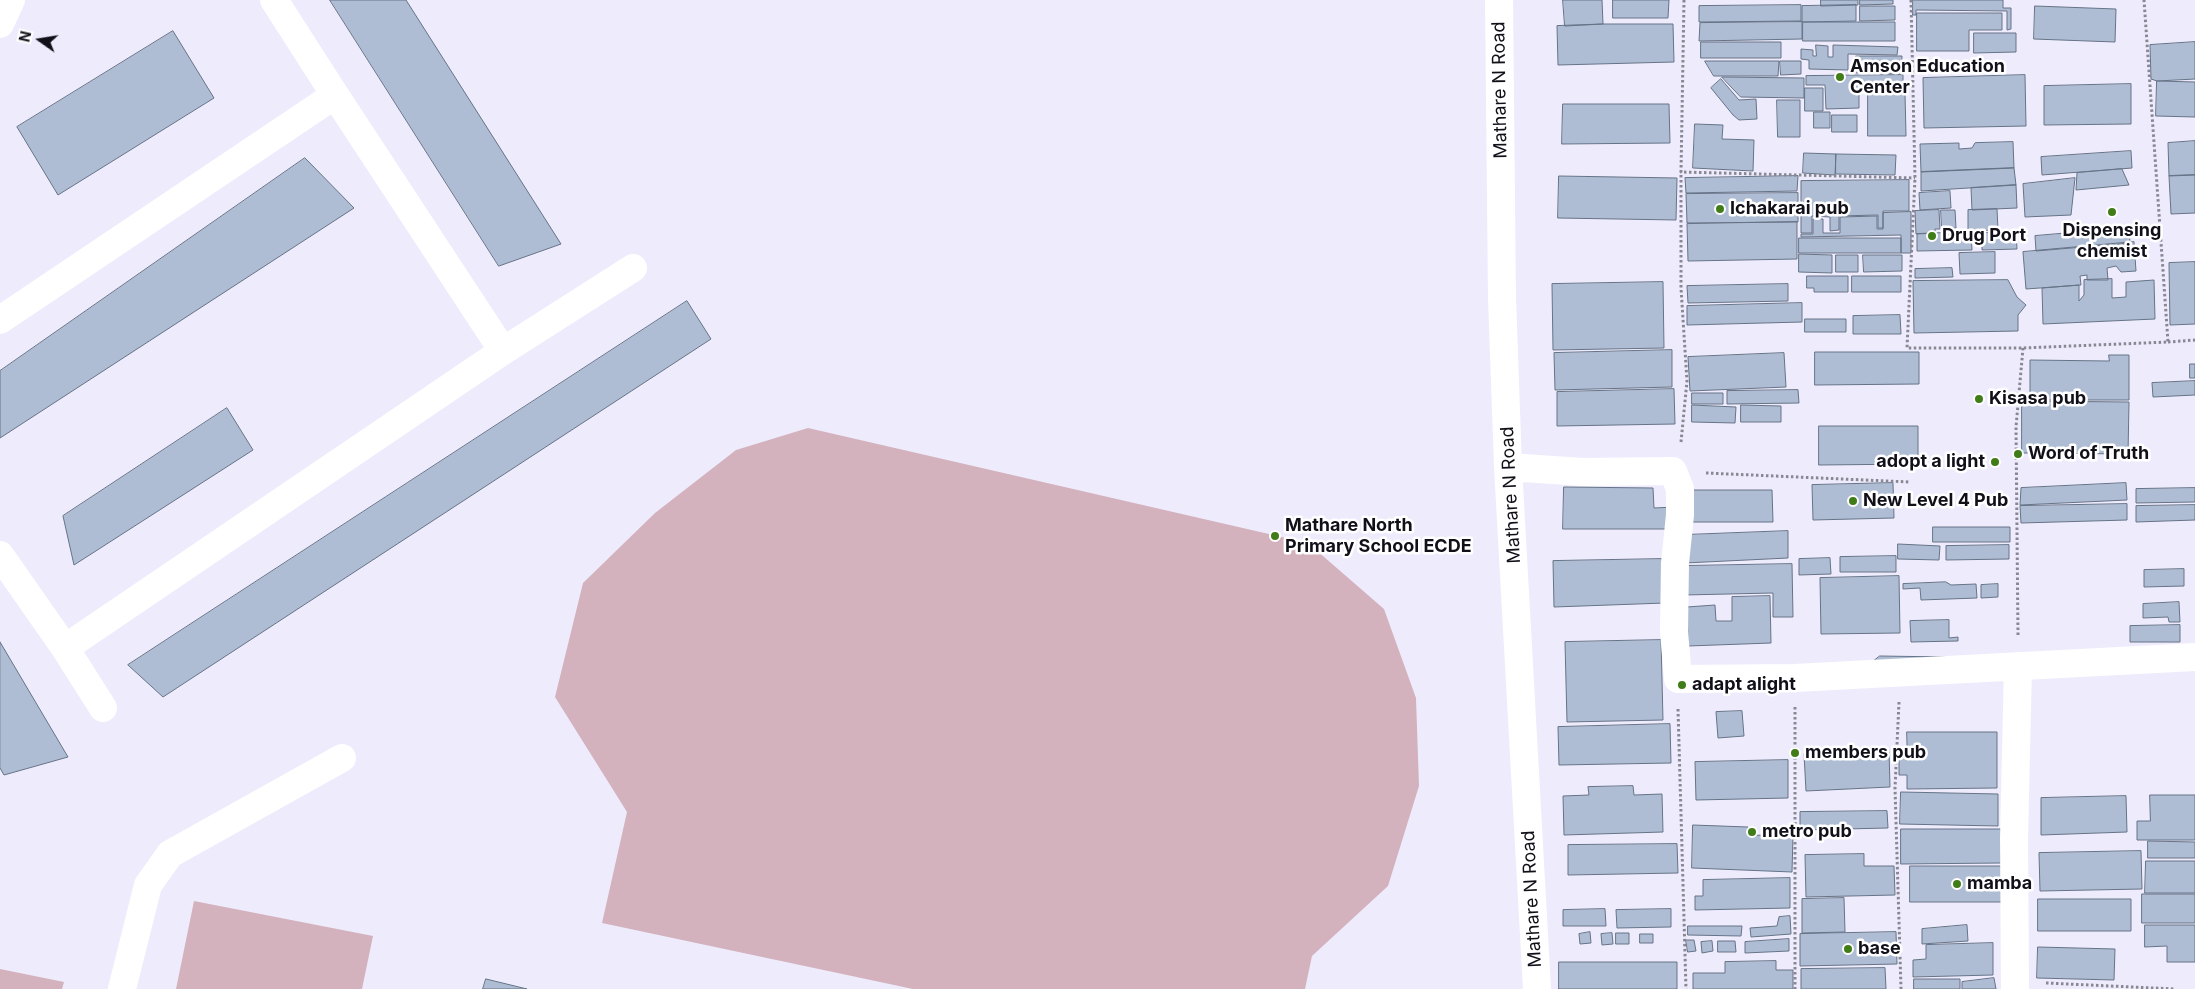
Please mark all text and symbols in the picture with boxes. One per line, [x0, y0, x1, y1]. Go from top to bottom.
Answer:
north arrow [15, 15, 65, 65]
street label: Mathare N Road [1488, 21, 1512, 159]
text: N [15, 29, 34, 44]
place label: Amson Education Center [1850, 56, 2005, 98]
marker: Amson Education Center [1834, 71, 1846, 83]
place label: Ichakarai pub [1730, 198, 1849, 220]
marker: Ichakarai pub [1714, 203, 1726, 215]
marker: Dispensing chemist [2106, 206, 2118, 218]
place label: Dispensing chemist [2063, 220, 2161, 262]
place label: Drug Port [1942, 225, 2026, 247]
marker: Drug Port [1926, 230, 1938, 242]
place label: Kisasa pub [1989, 388, 2086, 410]
marker: Kisasa pub [1973, 393, 1985, 405]
street label: Mathare N Road [1497, 426, 1525, 564]
place label: Word of Truth [2028, 443, 2149, 465]
marker: Word of Truth [2012, 448, 2024, 460]
place label: adopt a light [1876, 451, 1985, 473]
marker: adopt a light [1989, 456, 2001, 468]
place label: New Level 4 Pub [1863, 490, 2008, 512]
marker: New Level 4 Pub [1847, 495, 1859, 507]
place label: Mathare North Primary School ECDE [1285, 515, 1472, 558]
marker: Mathare North Primary School ECDE [1269, 530, 1281, 542]
place label: adapt alight [1692, 674, 1796, 696]
marker: adapt alight [1676, 679, 1688, 691]
place label: members pub [1805, 742, 1926, 764]
marker: members pub [1789, 747, 1801, 759]
place label: metro pub [1762, 821, 1852, 843]
marker: metro pub [1746, 826, 1758, 838]
street label: Mathare N Road [1518, 830, 1546, 968]
place label: mamba [1967, 873, 2032, 895]
marker: mamba [1951, 878, 1963, 890]
place label: base [1858, 938, 1901, 960]
marker: base [1842, 943, 1854, 955]

